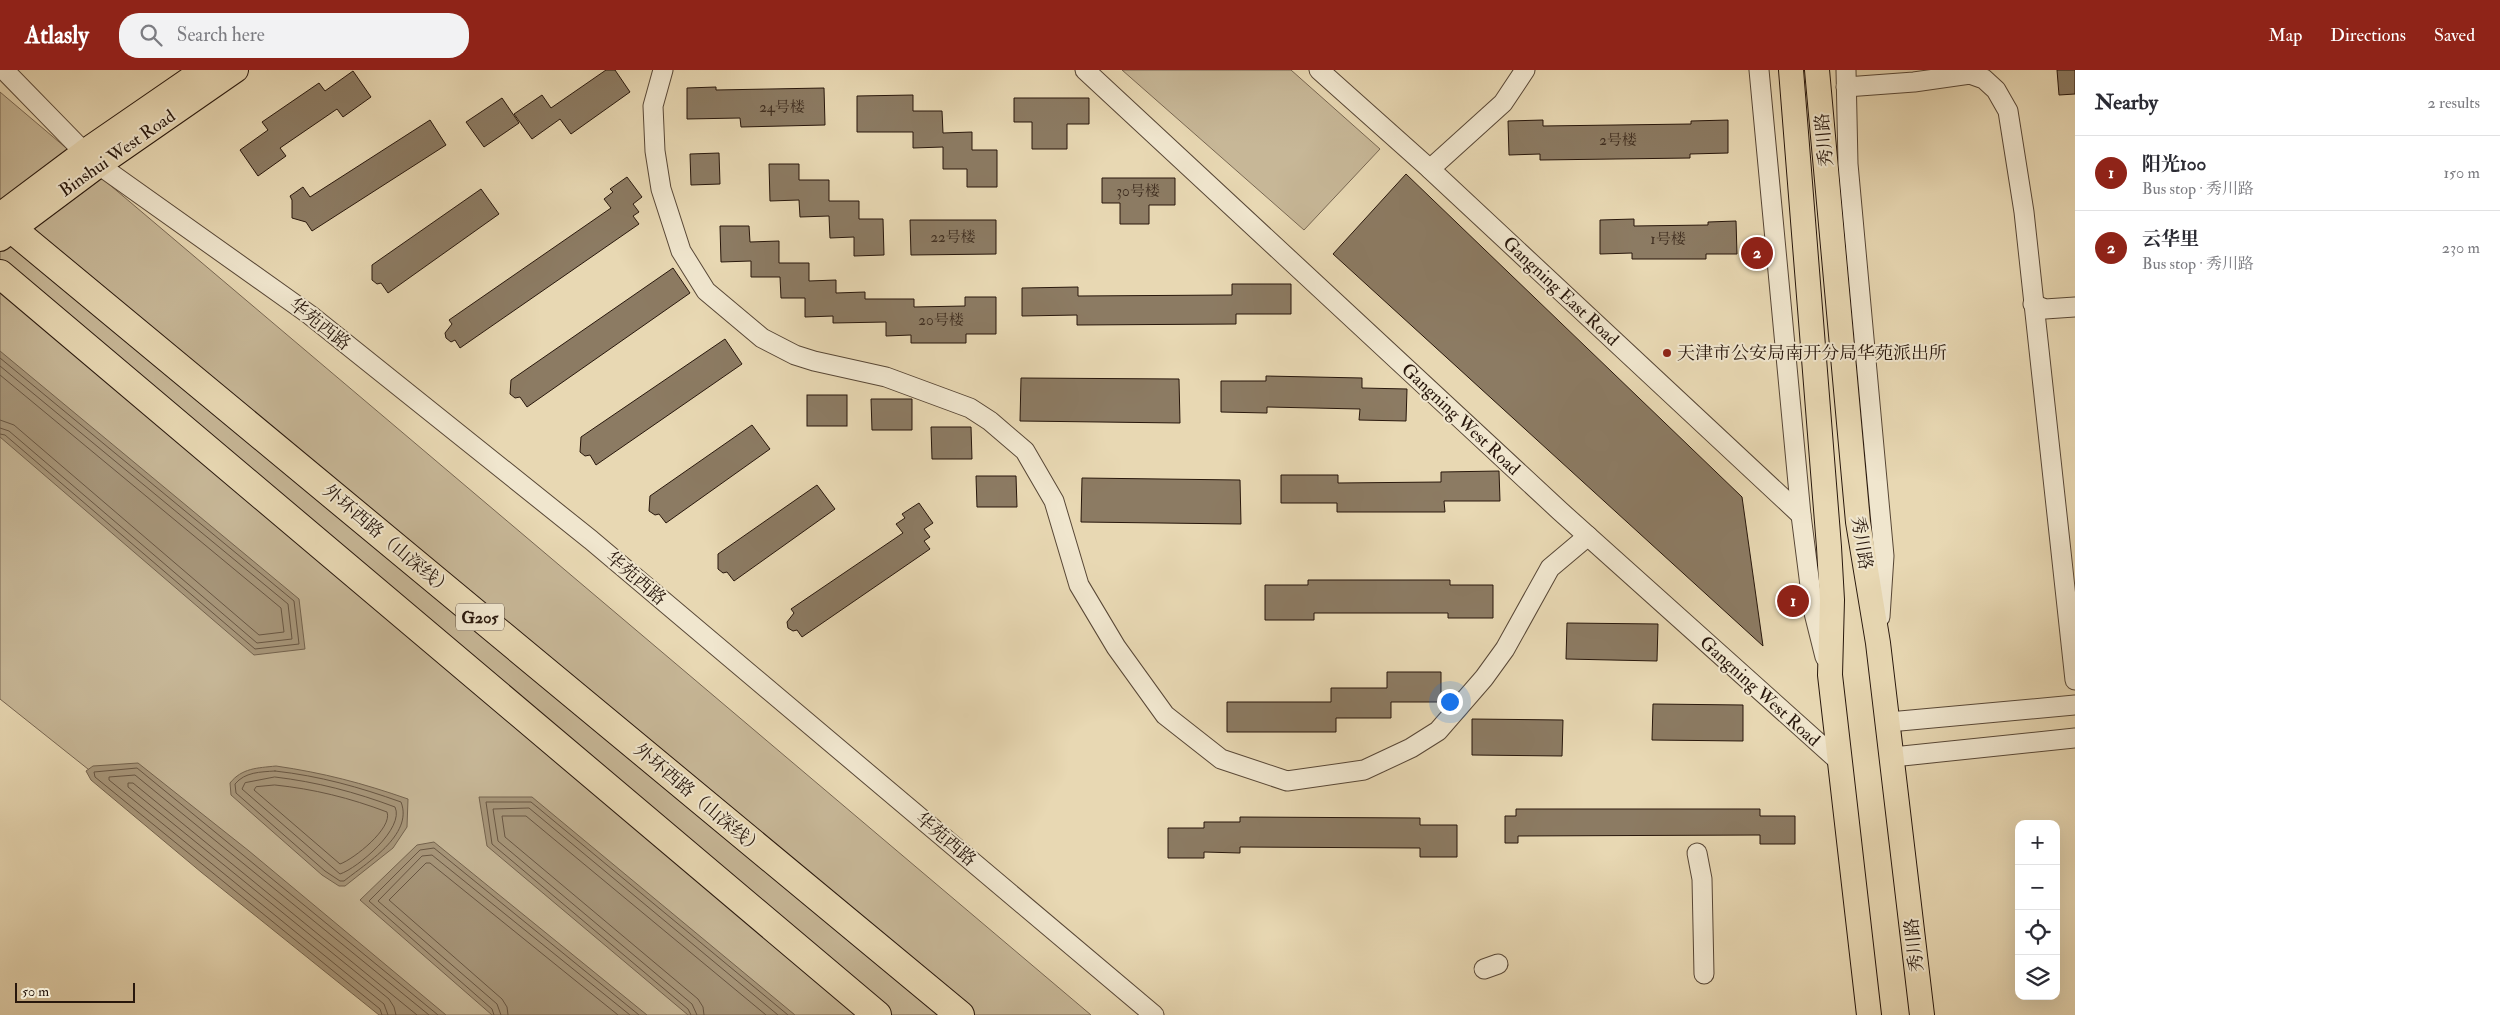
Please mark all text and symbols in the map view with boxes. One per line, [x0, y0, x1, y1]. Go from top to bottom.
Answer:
search box [119, 13, 469, 58]
text: Atlasly [25, 20, 89, 51]
icon: search [137, 21, 165, 49]
text: Search here [177, 23, 265, 47]
text: Map [2269, 24, 2302, 47]
text: Directions [2330, 24, 2406, 47]
text: Saved [2434, 24, 2475, 47]
text: Nearby [2095, 89, 2158, 116]
text: 2 results [2427, 93, 2480, 113]
house number: 24号楼 [759, 98, 805, 117]
street label: Binshui West Road [55, 105, 180, 202]
street label: 秀川路 [1811, 112, 1838, 168]
house number: 2号楼 [1599, 131, 1637, 150]
text: 阳光100 [2142, 152, 2206, 176]
text: 1 [2108, 163, 2114, 183]
text: 150 m [2443, 163, 2480, 183]
text: Bus stop · 秀川路 [2142, 179, 2254, 199]
house number: 30号楼 [1116, 182, 1160, 201]
text: 云华里 [2142, 227, 2199, 251]
house number: 22号楼 [930, 228, 976, 247]
house number: 1号楼 [1650, 230, 1686, 249]
street label: Gangning East Road [1498, 232, 1624, 351]
pin: 2 [1741, 234, 1773, 272]
text: 2 [2107, 238, 2115, 258]
text: 230 m [2442, 238, 2480, 258]
text: Bus stop · 秀川路 [2142, 254, 2254, 274]
street label: 华苑西路 [284, 293, 355, 356]
house number: 20号楼 [918, 311, 964, 330]
place label: 天津市公安局南开分局华苑派出所 [1677, 342, 1947, 365]
marker: 天津市公安局南开分局华苑派出所 [1661, 347, 1673, 359]
street label: Gangning West Road [1396, 358, 1525, 480]
street label: 外环西路（山深线） [318, 480, 457, 601]
street label: 秀川路 [1846, 515, 1877, 572]
street label: 华苑西路 [601, 546, 671, 610]
pin: 1 [1777, 582, 1809, 620]
road number: G205 [456, 604, 504, 630]
street label: Gangning West Road [1695, 631, 1825, 752]
your location [1437, 689, 1463, 715]
street label: 外环西路（山深线） [629, 739, 768, 860]
street label: 华苑西路 [911, 807, 981, 871]
map controls [2015, 820, 2060, 1000]
button: + [2015, 820, 2060, 865]
button: − [2015, 865, 2060, 910]
button: locate [2015, 910, 2060, 955]
street label: 秀川路 [1900, 917, 1929, 973]
button: layers [2015, 955, 2060, 1000]
scale bar [15, 980, 135, 1003]
text: 50 m [22, 983, 49, 1000]

